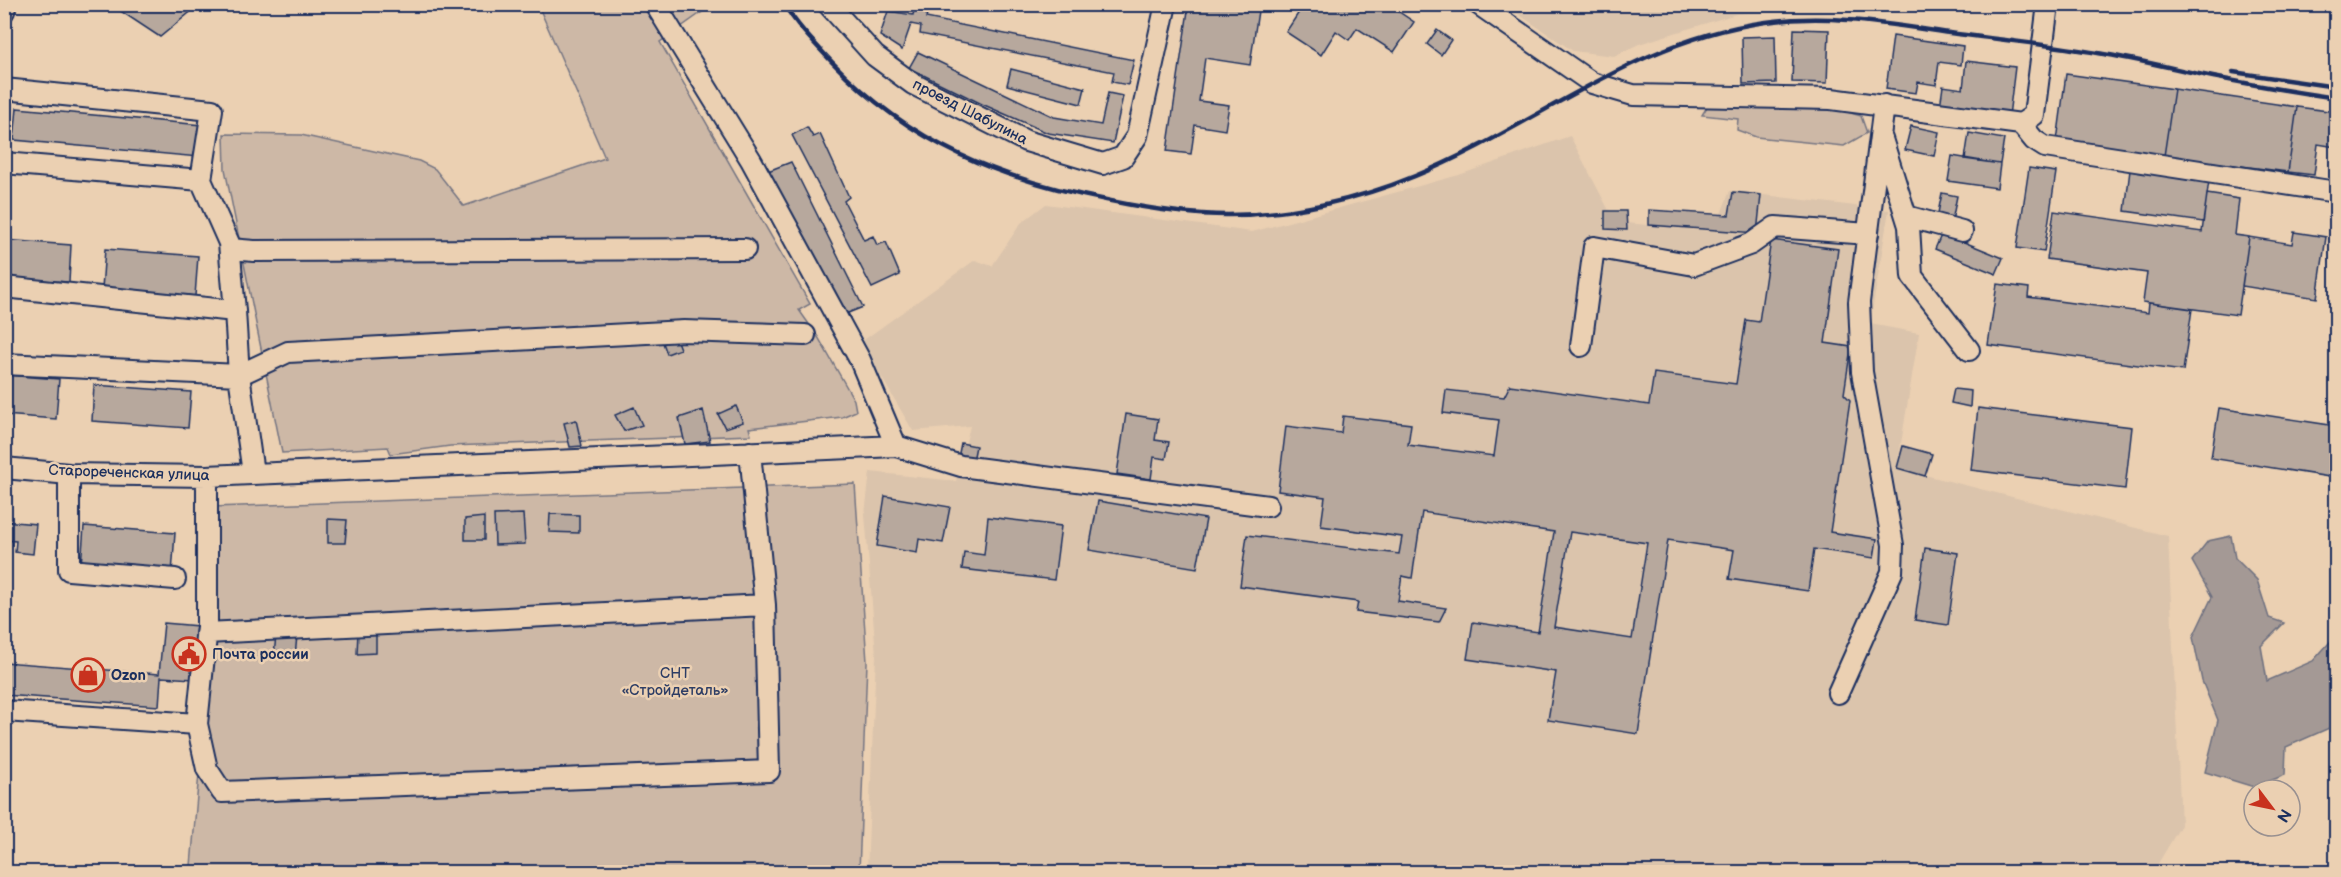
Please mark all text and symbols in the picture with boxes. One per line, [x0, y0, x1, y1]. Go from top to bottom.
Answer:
street label: проезд Шабулина [909, 75, 1031, 149]
street label: Старореченская улица [48, 461, 210, 485]
public building icon: Почта россии [171, 636, 207, 672]
place label: Почта россии [212, 645, 309, 664]
shop icon: Ozon [70, 657, 106, 693]
park label: СНТ «Стройдеталь» [621, 664, 729, 700]
place label: Ozon [111, 666, 146, 685]
north arrow [2242, 778, 2302, 838]
text: N [2272, 805, 2295, 825]

